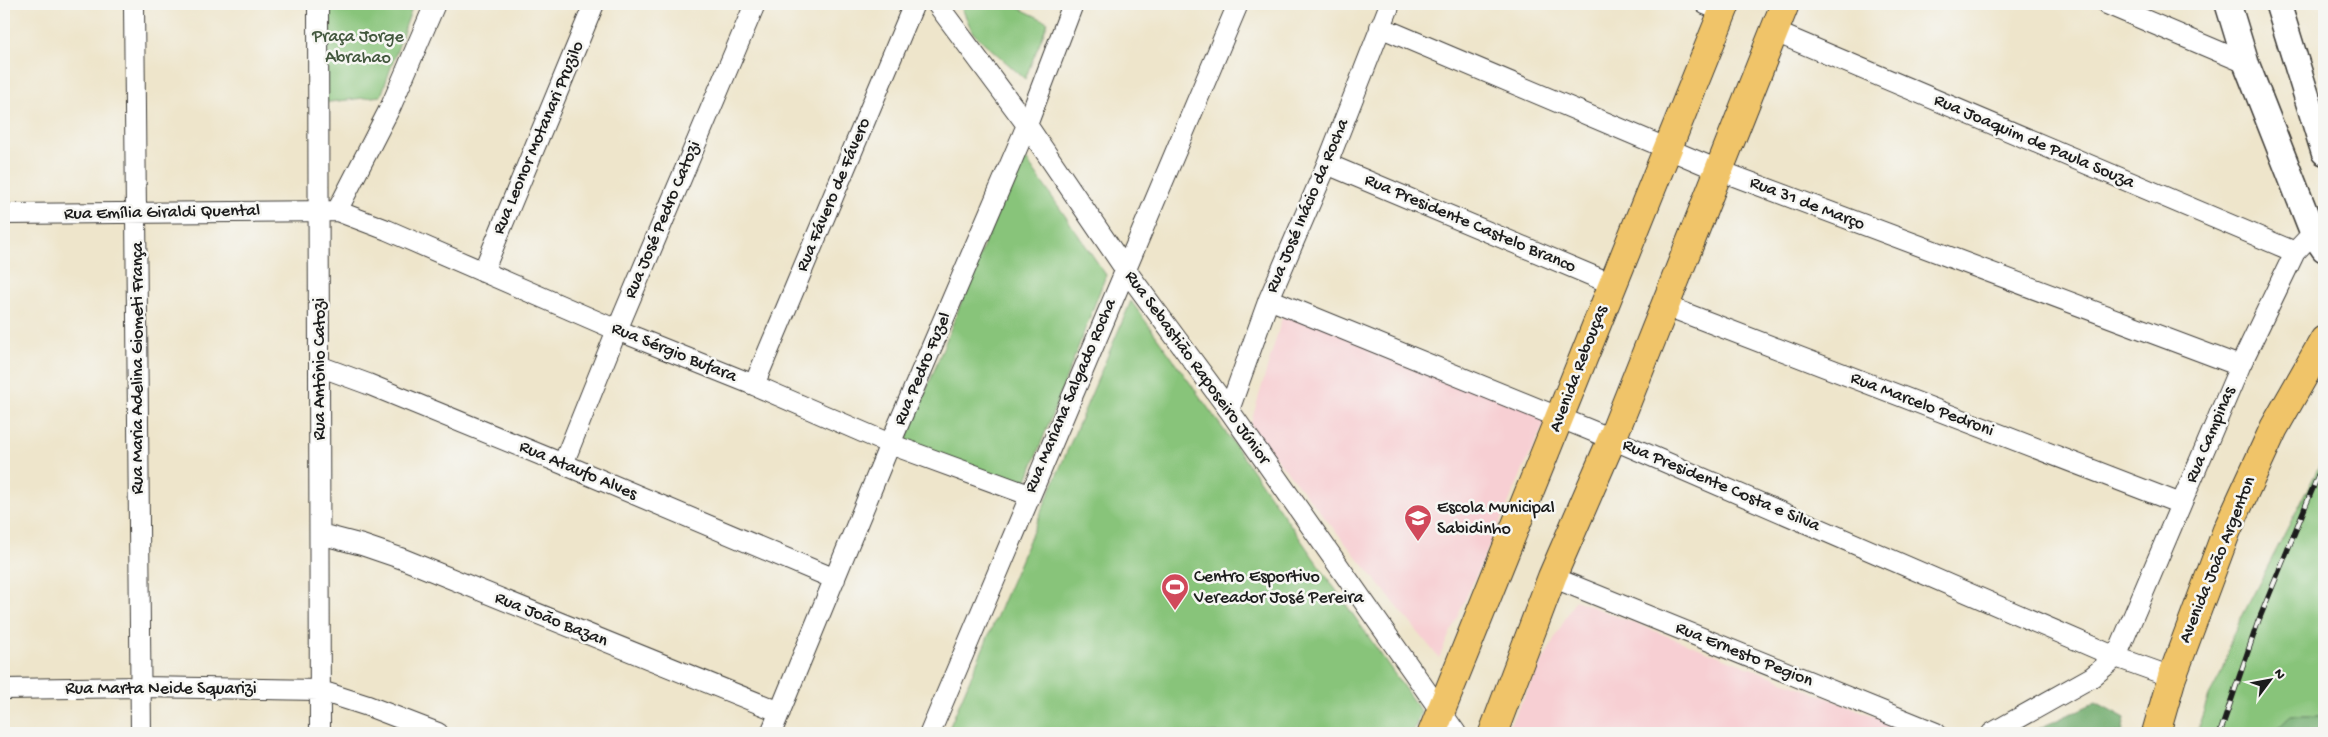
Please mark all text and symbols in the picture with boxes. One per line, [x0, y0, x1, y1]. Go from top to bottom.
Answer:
park label: Praça Jorge Abrahao [311, 27, 404, 69]
street label: Rua Leonor Motanari Pruzilo [489, 38, 589, 238]
street label: Rua Joaquim de Paula Souza [1931, 90, 2138, 194]
street label: Rua Fávero de Fávero [792, 115, 876, 275]
street label: Rua José Inácio da Rocha [1262, 115, 1355, 296]
street label: Rua José Pedro Catozi [620, 138, 706, 302]
street label: Rua Presidente Castelo Branco [1361, 170, 1579, 278]
street label: Rua 31 de Março [1747, 172, 1867, 236]
street label: Rua Emília Giraldi Quental [64, 201, 260, 225]
street label: Rua Maria Adelina Giometi França [128, 241, 149, 494]
street label: Rua Sebastião Raposeiro Júnior [1120, 267, 1275, 470]
street label: Rua Mariana Salgado Rocha [1021, 295, 1122, 496]
street label: Rua Antônio Catozi [310, 298, 331, 440]
street label: Avenida Rebouças [1545, 301, 1613, 435]
street label: Rua Pedro Fuzel [890, 309, 956, 429]
street label: Rua Sérgio Bufara [608, 318, 741, 388]
street label: Rua Marcelo Pedroni [1847, 368, 1997, 442]
street label: Rua Campinas [2181, 382, 2241, 486]
street label: Rua Presidente Costa e Silva [1619, 435, 1824, 538]
street label: Rua Ataufo Alves [516, 437, 641, 506]
street label: Avenida João Argenton [2175, 473, 2261, 646]
place label: Escola Municipal Sabidinho [1437, 498, 1555, 540]
school or university icon: Escola Municipal Sabidinho [1403, 503, 1433, 542]
place label: Centro Esportivo Vereador José Pereira [1193, 567, 1365, 609]
sports icon: Centro Esportivo Vereador José Pereira [1160, 572, 1190, 611]
street label: Rua João Bazan [491, 588, 611, 652]
street label: Rua Ernesto Pegion [1672, 618, 1816, 692]
north arrow [2246, 654, 2296, 704]
text: N [2269, 666, 2289, 683]
street label: Rua Marta Neide Squarizi [65, 679, 257, 700]

